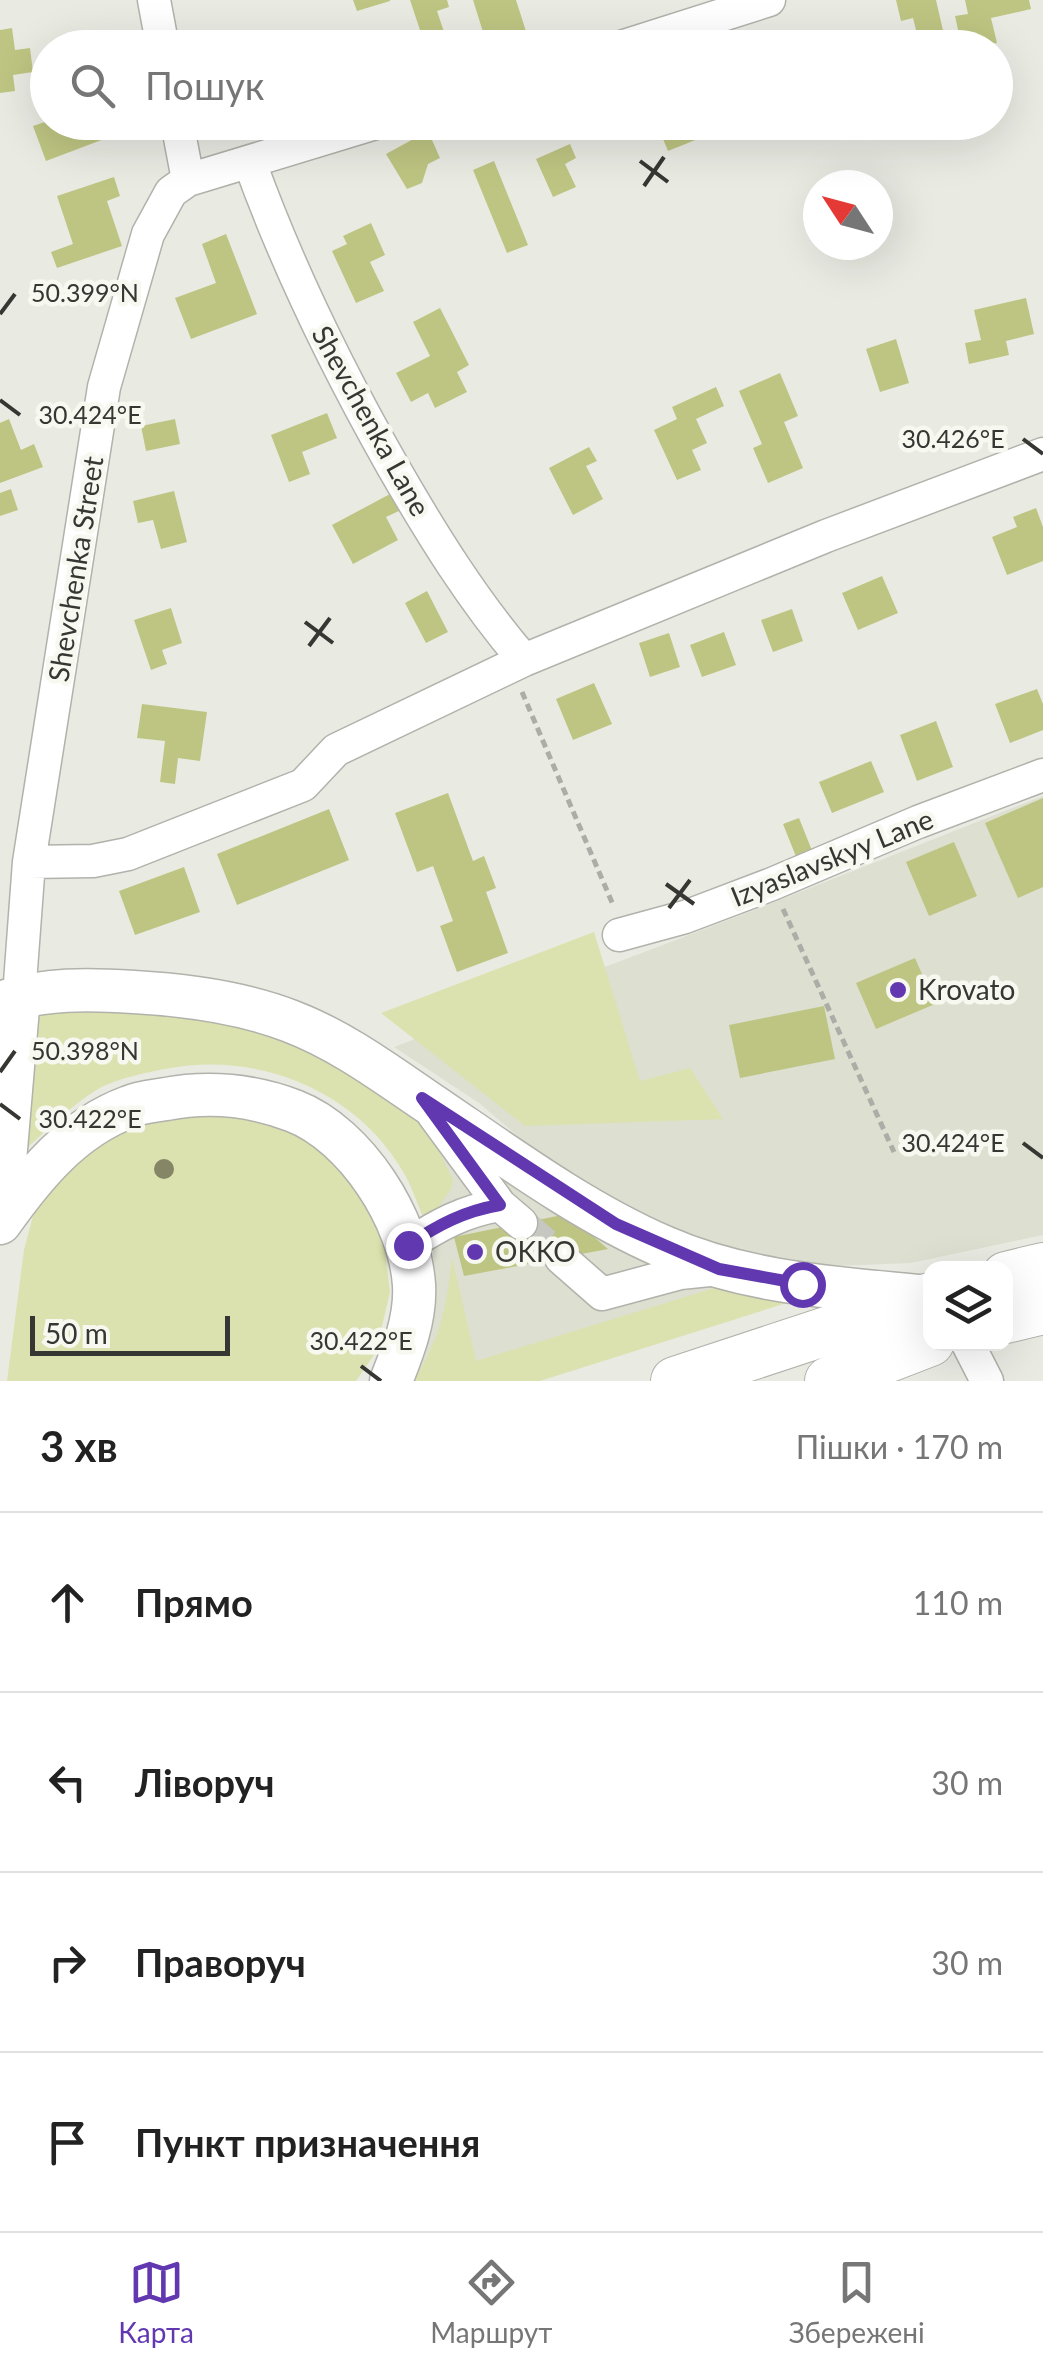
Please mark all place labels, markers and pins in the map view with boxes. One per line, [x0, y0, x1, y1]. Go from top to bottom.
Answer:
place label: Krovato [918, 972, 1015, 1006]
marker: Krovato [887, 979, 909, 1001]
place label: OKKO [495, 1234, 576, 1268]
marker: OKKO [464, 1241, 486, 1263]

